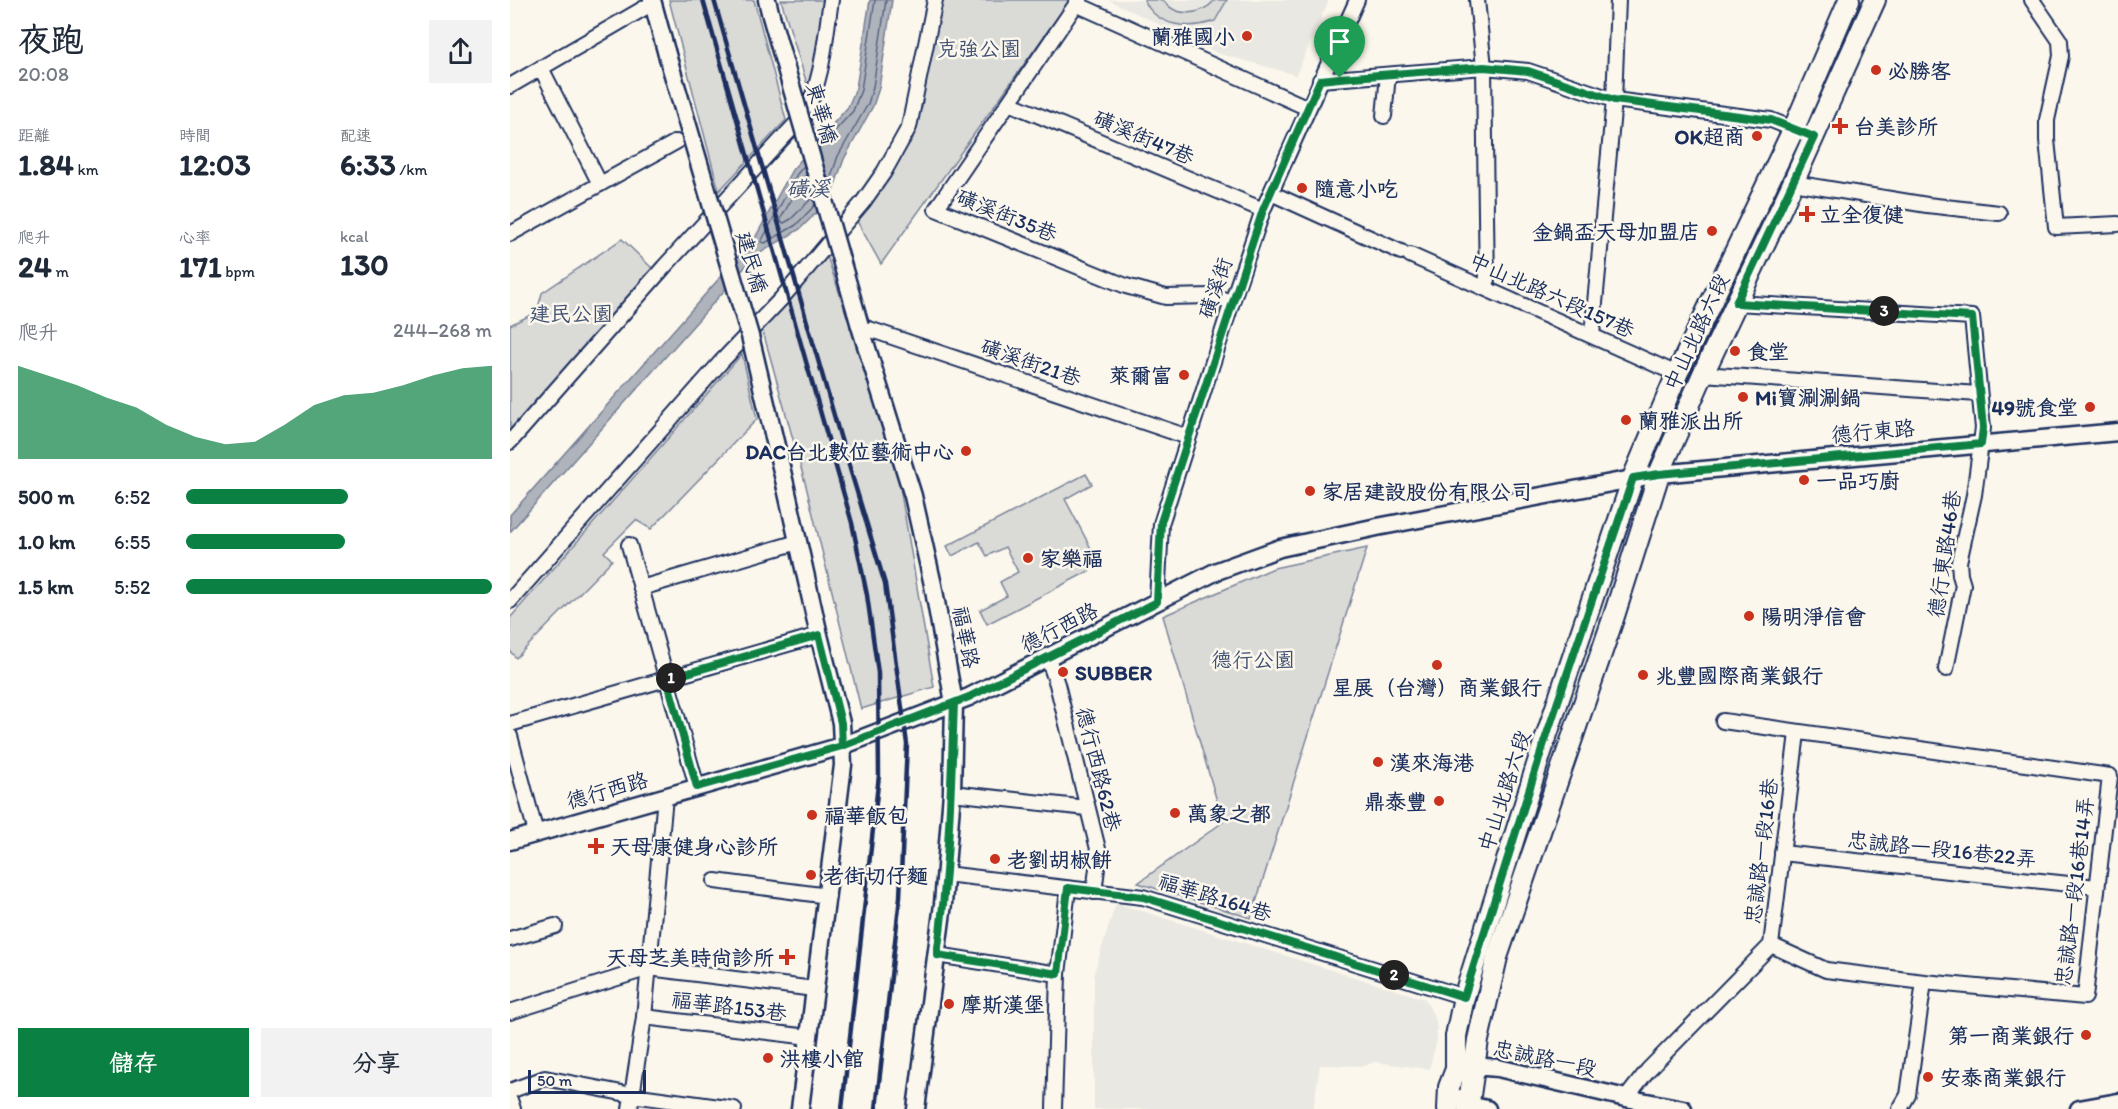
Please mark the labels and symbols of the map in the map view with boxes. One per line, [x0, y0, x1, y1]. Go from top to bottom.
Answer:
pin [1314, 16, 1365, 78]
place label: 蘭雅國小 [1151, 24, 1235, 49]
marker: 蘭雅國小 [1240, 29, 1254, 43]
park label: 克強公園 [937, 36, 1021, 61]
place label: 必勝客 [1888, 58, 1951, 83]
marker: 必勝客 [1869, 63, 1883, 77]
street label: 東華橋 [801, 79, 843, 147]
street label: 磺溪街47巷 [1090, 105, 1198, 169]
place label: 台美診所 [1854, 114, 1938, 139]
marker: 台美診所 [1831, 117, 1849, 135]
place label: OK超商 [1674, 124, 1745, 149]
marker: OK超商 [1750, 129, 1764, 143]
water label: 磺溪 [786, 175, 831, 202]
place label: 隨意小吃 [1314, 176, 1398, 201]
marker: 隨意小吃 [1295, 181, 1309, 195]
street label: 磺溪街35巷 [953, 183, 1061, 247]
place label: 立全復健 [1820, 202, 1904, 227]
marker: 立全復健 [1798, 205, 1816, 223]
place label: 金鍋盃天母加盟店 [1532, 219, 1700, 244]
marker: 金鍋盃天母加盟店 [1705, 224, 1719, 238]
street label: 建民橋 [731, 228, 773, 296]
street label: 中山北路六段157巷 [1466, 247, 1638, 343]
street label: 磺溪街 [1193, 254, 1237, 322]
street label: 中山北路六段 [1658, 270, 1734, 394]
pin: 3 [1869, 296, 1899, 326]
park label: 建民公園 [529, 301, 613, 326]
street label: 磺溪街21巷 [977, 333, 1085, 391]
place label: 食堂 [1747, 339, 1789, 364]
marker: 食堂 [1728, 344, 1742, 358]
place label: 萊爾富 [1109, 363, 1172, 388]
marker: 萊爾富 [1177, 368, 1191, 382]
place label: Mi寶涮涮鍋 [1755, 385, 1861, 410]
marker: Mi寶涮涮鍋 [1736, 390, 1750, 404]
place label: 49號食堂 [1991, 395, 2078, 420]
marker: 49號食堂 [2083, 400, 2097, 414]
place label: 蘭雅派出所 [1638, 408, 1743, 433]
marker: 蘭雅派出所 [1619, 413, 1633, 427]
street label: 德行東路 [1830, 415, 1916, 447]
place label: DAC台北數位藝術中心 [745, 439, 954, 464]
marker: DAC台北數位藝術中心 [959, 444, 973, 458]
place label: 一品巧廚 [1816, 468, 1900, 493]
marker: 一品巧廚 [1797, 473, 1811, 487]
place label: 家居建設股份有限公司 [1322, 479, 1532, 504]
marker: 家居建設股份有限公司 [1303, 484, 1317, 498]
street label: 德行東路46巷 [1923, 489, 1965, 619]
place label: 家樂福 [1040, 546, 1103, 571]
marker: 家樂福 [1021, 551, 1035, 565]
street label: 德行西路 [1016, 597, 1102, 657]
street label: 福華路 [948, 604, 984, 670]
place label: 陽明淨信會 [1761, 604, 1866, 629]
marker: 陽明淨信會 [1742, 609, 1756, 623]
park label: 德行公園 [1211, 647, 1295, 672]
marker: 星展（台灣）商業銀行 [1430, 658, 1444, 672]
place label: SUBBER [1075, 660, 1153, 685]
pin: 1 [656, 663, 686, 693]
place label: 兆豐國際商業銀行 [1655, 663, 1823, 688]
marker: SUBBER [1056, 665, 1070, 679]
marker: 兆豐國際商業銀行 [1636, 668, 1650, 682]
place label: 星展（台灣）商業銀行 [1332, 675, 1542, 700]
street label: 德行西路62巷 [1071, 704, 1127, 834]
street label: 中山北路六段 [1473, 727, 1535, 855]
place label: 漢來海港 [1390, 750, 1474, 775]
marker: 漢來海港 [1371, 755, 1385, 769]
street label: 德行西路 [563, 766, 651, 814]
street label: 忠誠路一段16巷 [1740, 777, 1782, 925]
place label: 鼎泰豐 [1364, 789, 1427, 814]
marker: 鼎泰豐 [1432, 794, 1446, 808]
street label: 忠誠路一段16巷14弄 [2050, 795, 2098, 987]
place label: 萬象之都 [1187, 801, 1271, 826]
place label: 福華飯包 [824, 803, 908, 828]
marker: 萬象之都 [1168, 806, 1182, 820]
marker: 福華飯包 [805, 808, 819, 822]
street label: 忠誠路一段16巷22弄 [1846, 827, 2038, 871]
place label: 天母康健身心診所 [610, 834, 778, 859]
marker: 天母康健身心診所 [587, 837, 605, 855]
place label: 老劉胡椒餅 [1007, 847, 1112, 872]
marker: 老劉胡椒餅 [988, 852, 1002, 866]
place label: 老街切仔麵 [823, 863, 928, 888]
marker: 老街切仔麵 [804, 868, 818, 882]
street label: 福華路164巷 [1155, 868, 1275, 926]
place label: 天母芝美時尚診所 [606, 945, 774, 970]
marker: 天母芝美時尚診所 [778, 948, 796, 966]
pin: 2 [1379, 960, 1409, 990]
street label: 福華路153巷 [670, 987, 788, 1025]
place label: 摩斯漢堡 [961, 992, 1045, 1017]
marker: 摩斯漢堡 [942, 997, 956, 1011]
place label: 第一商業銀行 [1948, 1023, 2074, 1048]
marker: 第一商業銀行 [2079, 1028, 2093, 1042]
street label: 忠誠路一段 [1491, 1035, 1599, 1081]
place label: 洪樓小館 [780, 1046, 864, 1071]
marker: 洪樓小館 [761, 1051, 775, 1065]
place label: 安泰商業銀行 [1940, 1065, 2066, 1090]
scale bar [528, 1067, 646, 1094]
marker: 安泰商業銀行 [1921, 1070, 1935, 1084]

